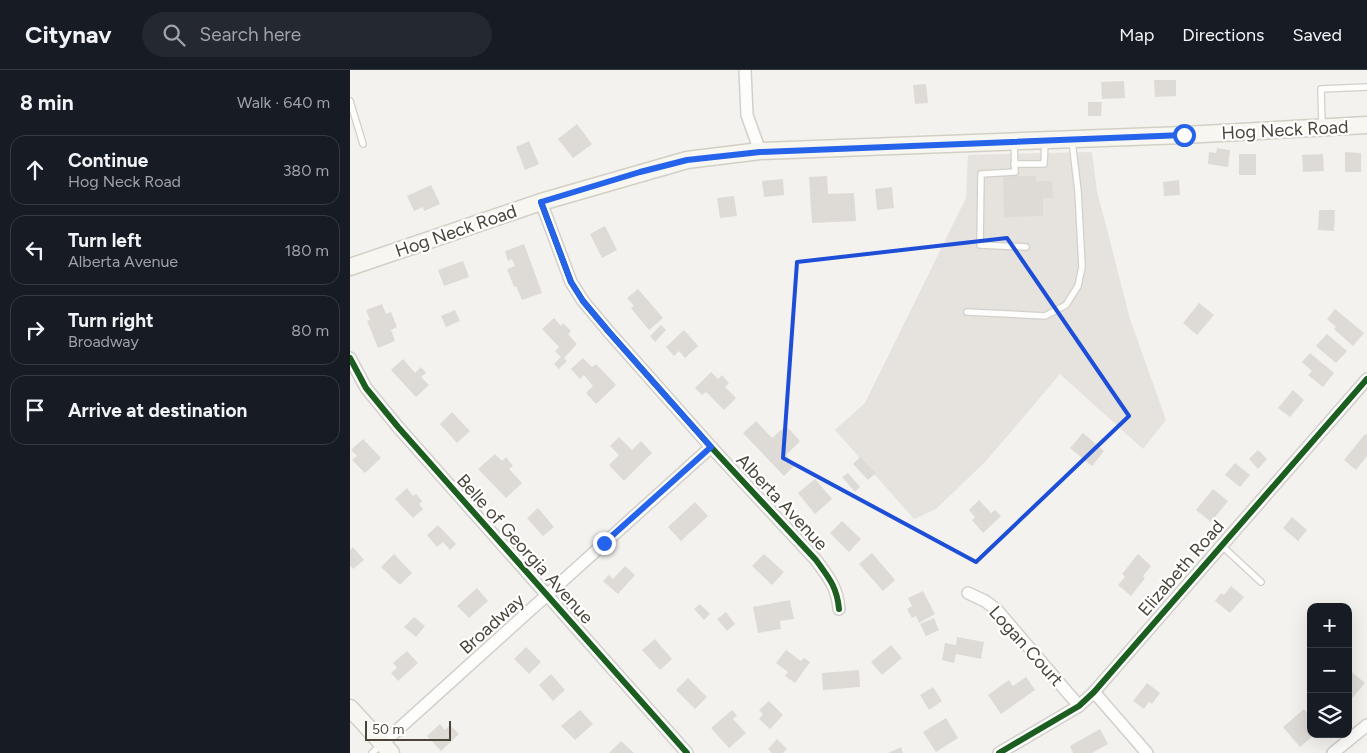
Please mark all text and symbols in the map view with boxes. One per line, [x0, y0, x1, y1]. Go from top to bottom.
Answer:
search box [142, 12, 492, 57]
text: Citynav [25, 20, 112, 49]
icon: search [160, 21, 188, 49]
text: Search here [200, 23, 301, 46]
text: Map [1119, 24, 1154, 46]
text: Directions [1182, 24, 1264, 46]
text: Saved [1292, 24, 1342, 46]
text: 8 min [20, 90, 74, 115]
text: Walk · 640 m [237, 93, 330, 112]
street label: Hog Neck Road [1221, 116, 1349, 144]
route start [1173, 124, 1196, 147]
text: Continue [68, 149, 148, 172]
icon: ahead [21, 156, 49, 184]
text: 380 m [283, 161, 329, 180]
text: Hog Neck Road [68, 172, 181, 191]
street label: Hog Neck Road [392, 200, 520, 262]
text: Turn left [68, 229, 142, 252]
icon: left [21, 236, 49, 264]
text: 180 m [285, 241, 329, 260]
text: Alberta Avenue [68, 252, 178, 271]
text: Turn right [68, 309, 154, 332]
icon: right [21, 316, 49, 344]
text: 80 m [291, 321, 329, 340]
text: Broadway [68, 332, 139, 351]
icon: arrive [21, 396, 49, 424]
text: Arrive at destination [68, 399, 247, 422]
street label: Alberta Avenue [732, 449, 832, 555]
street label: Belle of Georgia Avenue [452, 470, 598, 629]
street label: Elizabeth Road [1133, 516, 1229, 620]
route end [593, 532, 616, 555]
street label: Broadway [455, 589, 529, 659]
street label: Logan Court [984, 601, 1068, 691]
map controls [1307, 603, 1352, 738]
button: + [1307, 603, 1352, 648]
button: − [1307, 648, 1352, 693]
button: layers [1307, 693, 1352, 738]
scale bar [365, 718, 451, 741]
text: 50 m [372, 721, 404, 738]

